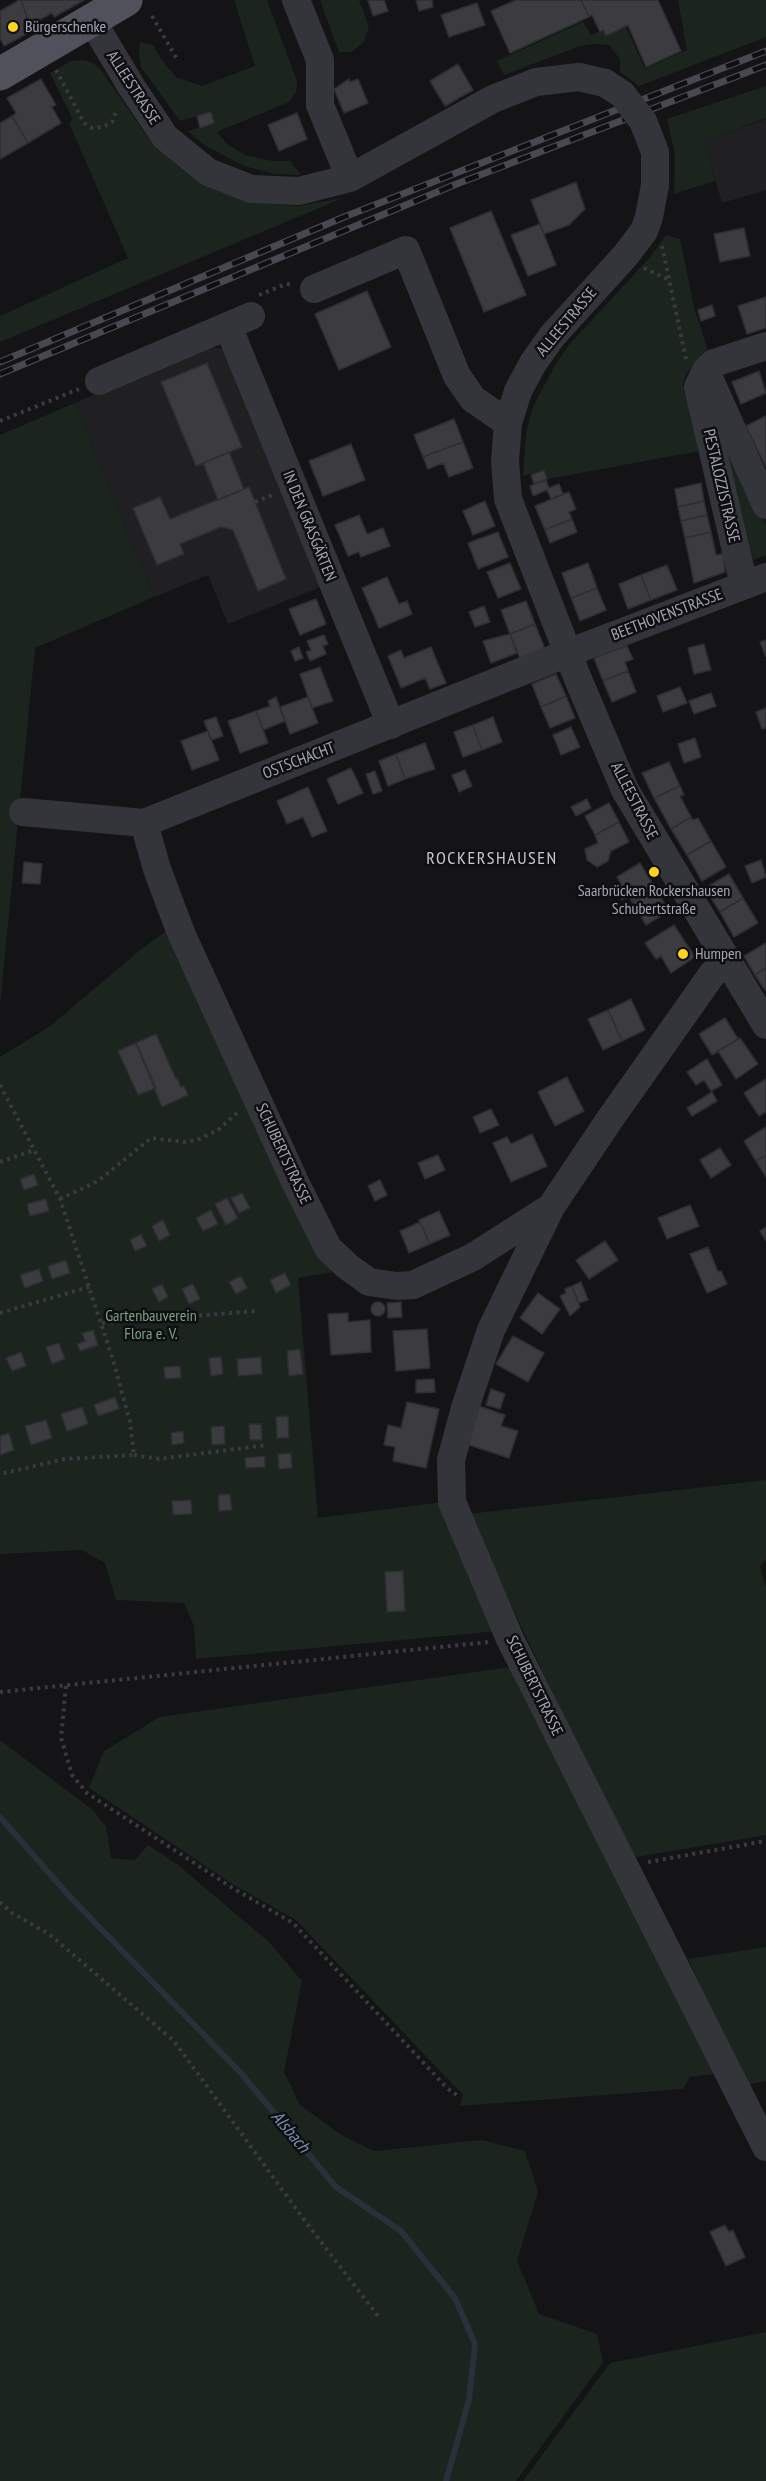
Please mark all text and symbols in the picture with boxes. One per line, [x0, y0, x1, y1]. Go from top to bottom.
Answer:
place label: Bürgerschenke [25, 17, 106, 37]
marker: Bürgerschenke [6, 20, 20, 34]
street label: ALLEESTRASSE [102, 48, 164, 128]
street label: ALLEESTRASSE [533, 284, 601, 360]
street label: PESTALOZZISTRASSE [699, 427, 743, 545]
street label: IN DEN GRASGÄRTEN [278, 468, 340, 584]
street label: BEETHOVENSTRASSE [609, 585, 725, 645]
street label: OSTSCHACHT [260, 738, 338, 784]
street label: ALLEESTRASSE [606, 759, 662, 843]
district label: ROCKERSHAUSEN [426, 848, 558, 870]
marker: Saarbrücken Rockershausen Schubertstraße [647, 865, 661, 879]
place label: Saarbrücken Rockershausen Schubertstraße [578, 881, 730, 919]
place label: Humpen [695, 944, 742, 964]
marker: Humpen [676, 947, 690, 961]
street label: SCHUBERTSTRASSE [251, 1101, 315, 1207]
park label: Gartenbauverein Flora e. V. [105, 1306, 197, 1344]
street label: SCHUBERTSTRASSE [501, 1633, 567, 1739]
water label: Alsbach [266, 2107, 314, 2157]

